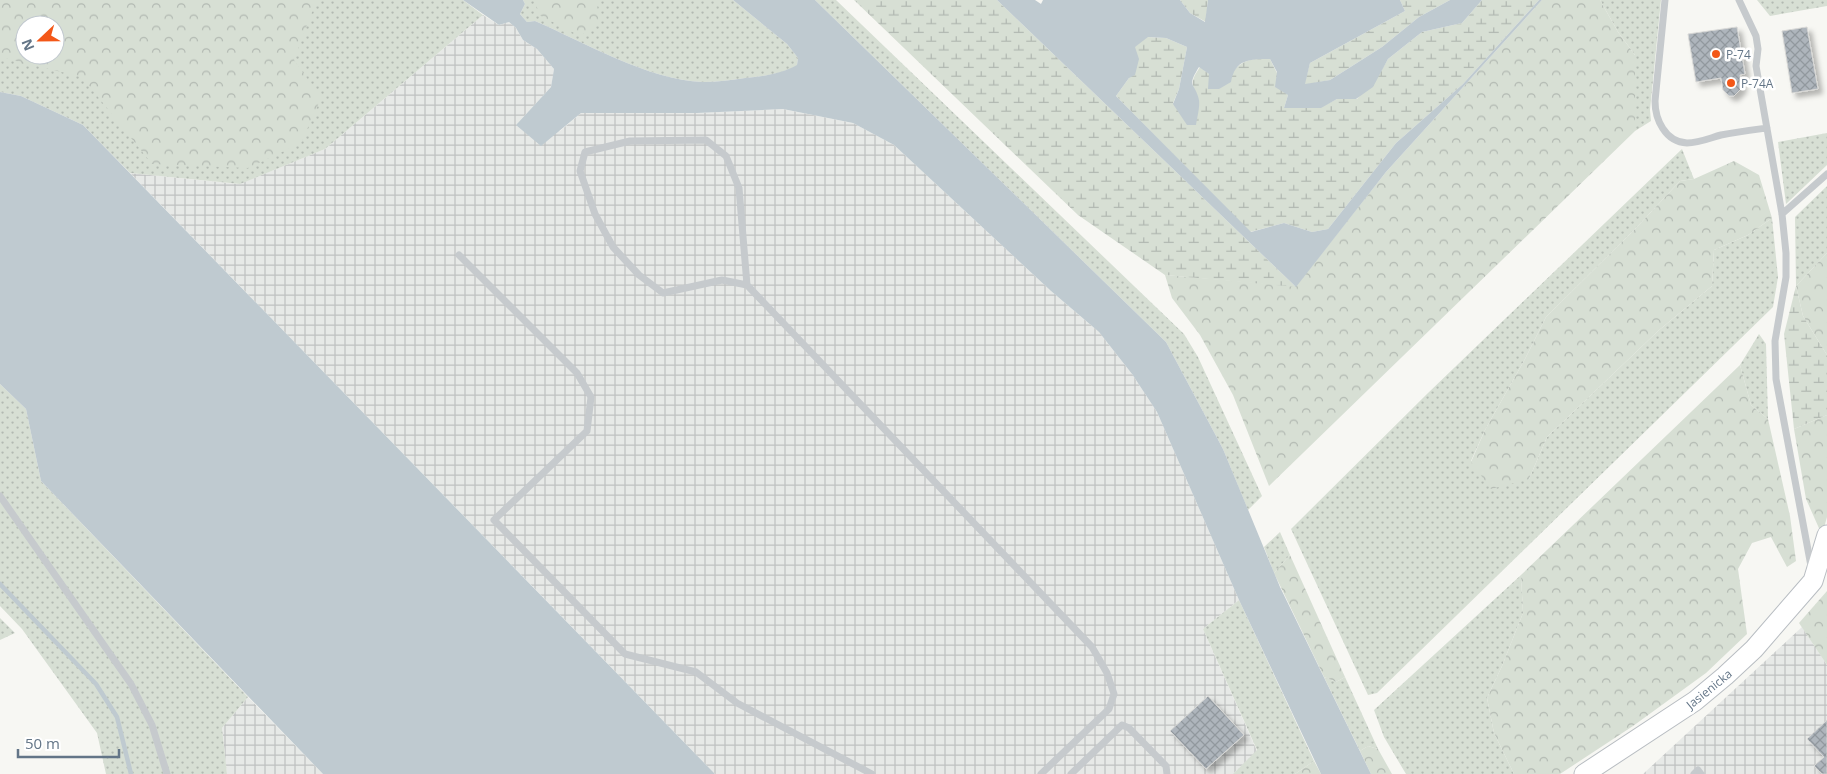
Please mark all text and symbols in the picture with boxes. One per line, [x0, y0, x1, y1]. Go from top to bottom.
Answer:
north arrow [15, 15, 65, 65]
text: N [17, 36, 38, 54]
place label: P-74 [1726, 46, 1751, 63]
marker: P-74 [1710, 48, 1722, 60]
place label: P-74A [1741, 75, 1774, 92]
marker: P-74A [1725, 77, 1737, 89]
street label: Jasienicka [1682, 665, 1736, 713]
scale bar [18, 726, 119, 758]
text: 50 m [25, 733, 60, 753]

